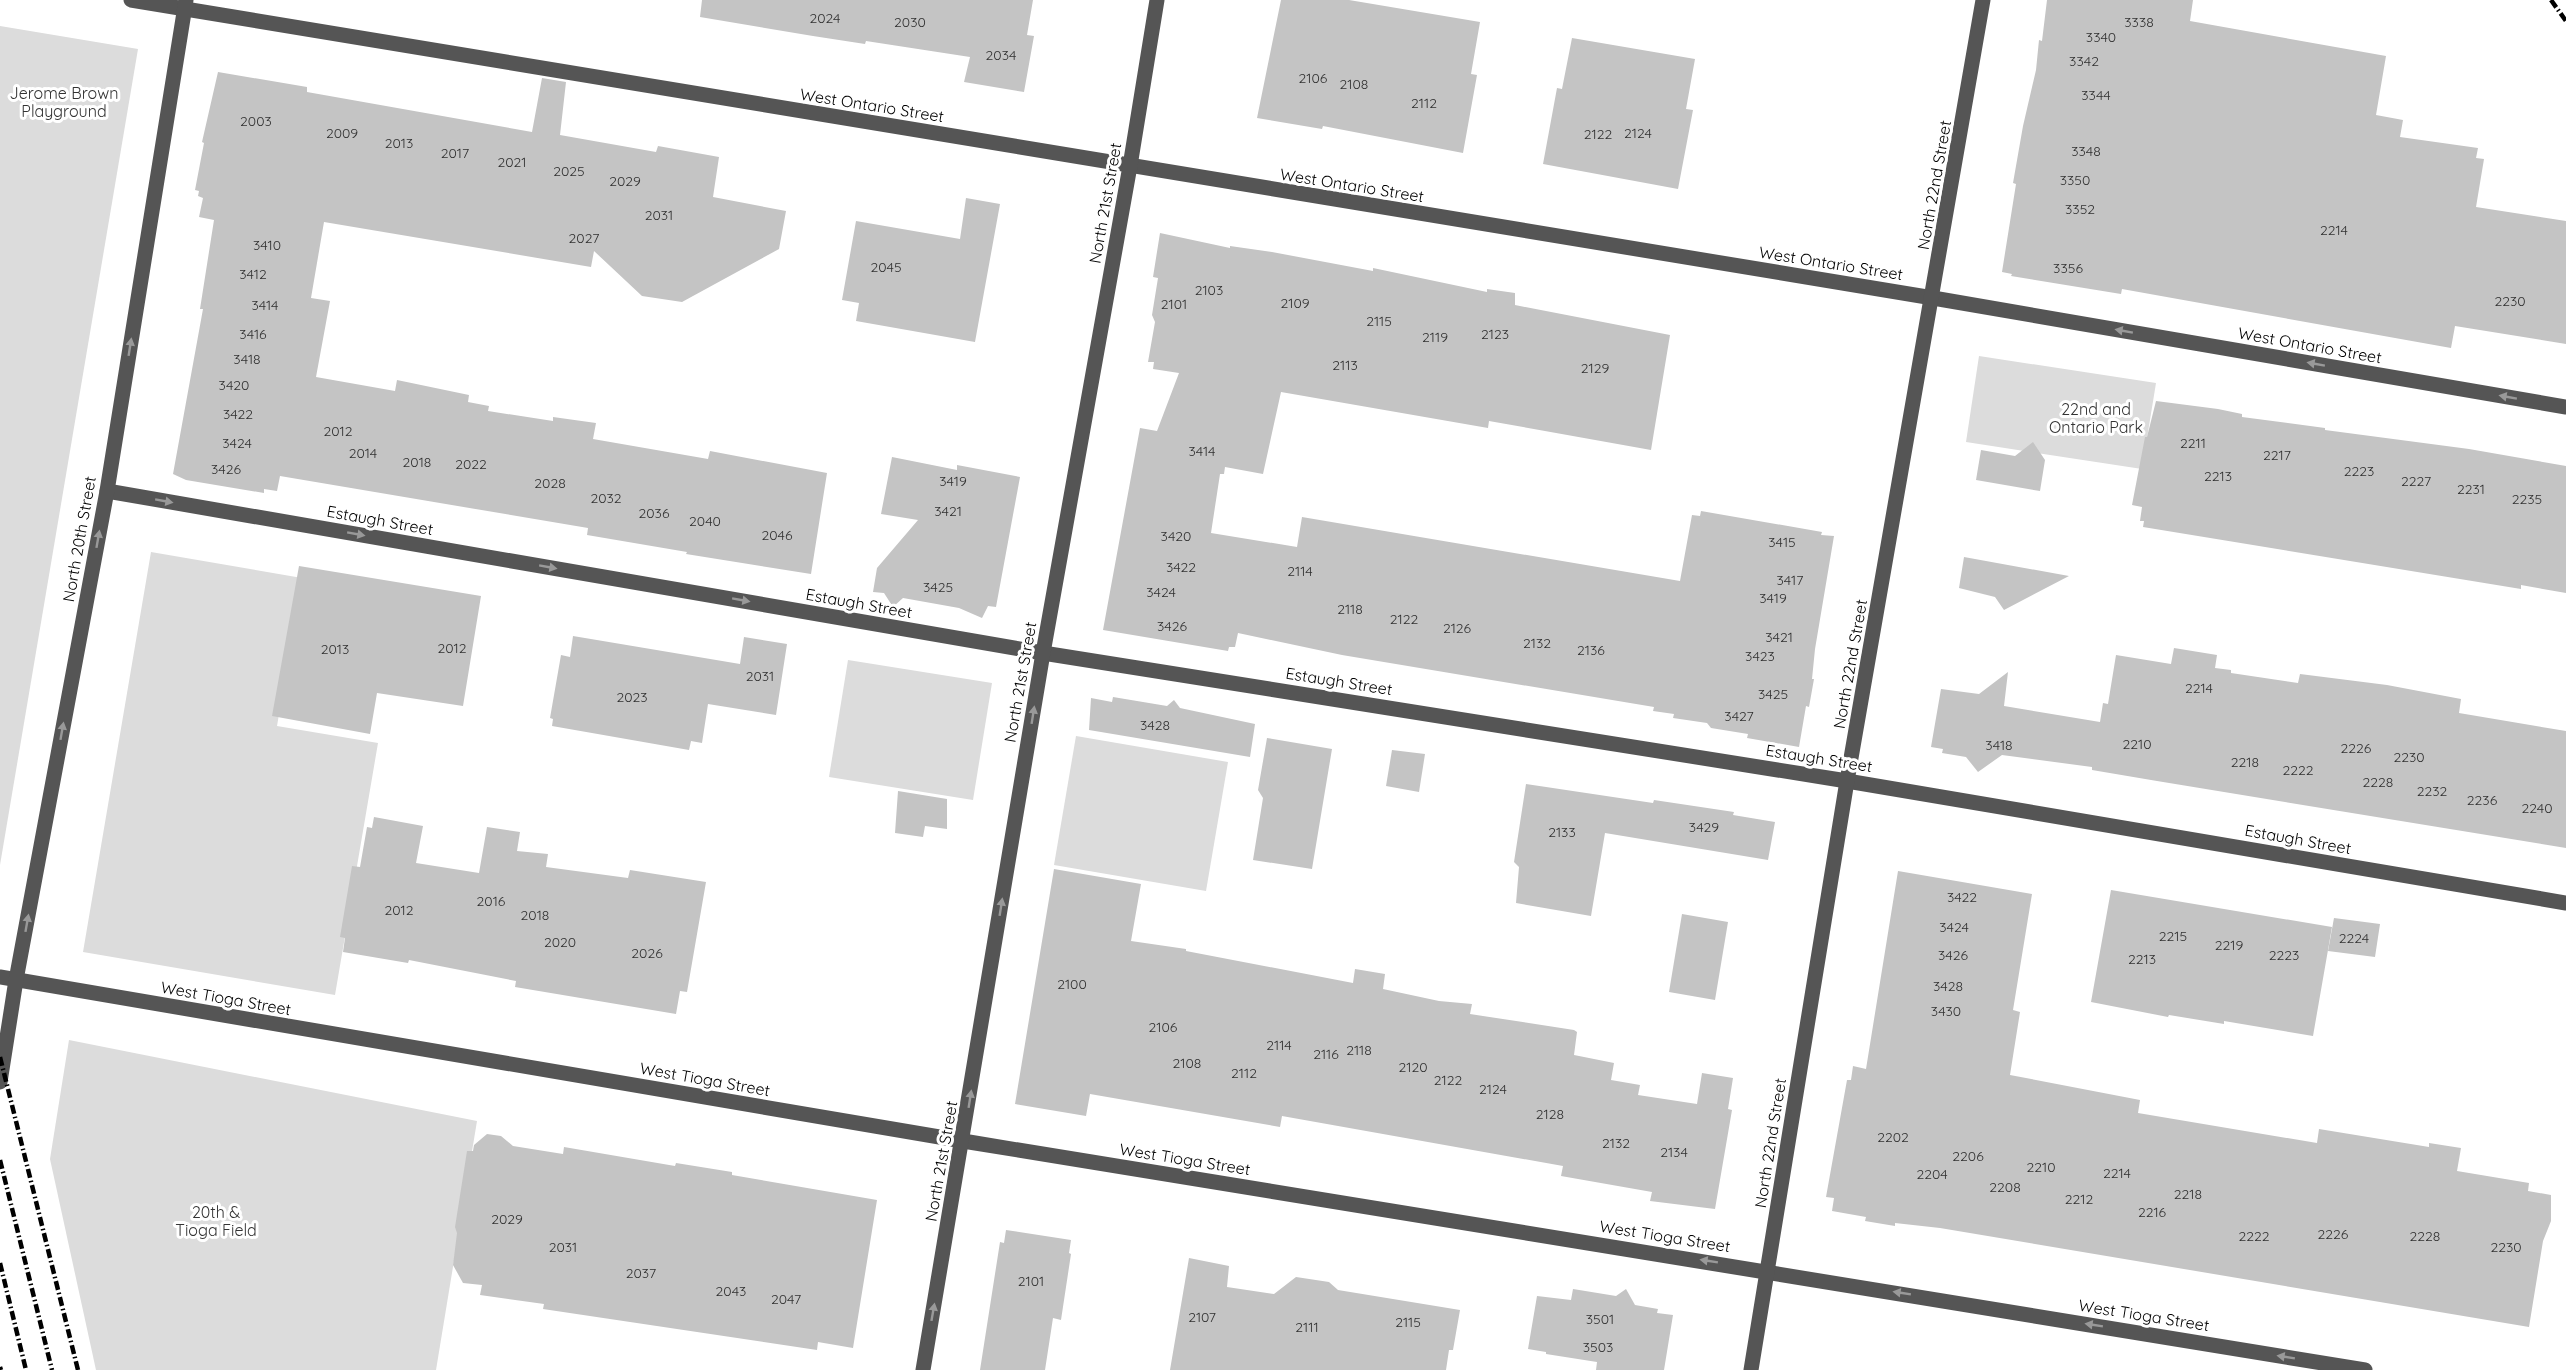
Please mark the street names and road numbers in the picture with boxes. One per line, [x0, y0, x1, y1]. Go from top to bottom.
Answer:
street label: West Ontario Street [799, 84, 945, 126]
street label: North 22nd Street [1913, 119, 1955, 251]
street label: North 21st Street [1085, 141, 1125, 265]
street label: West Ontario Street [1279, 164, 1425, 206]
street label: West Ontario Street [1758, 242, 1904, 284]
street label: West Ontario Street [2237, 323, 2383, 367]
street label: North 20th Street [58, 475, 100, 603]
street label: Estaugh Street [325, 501, 435, 539]
street label: Estaugh Street [804, 584, 914, 622]
street label: North 22nd Street [1829, 598, 1871, 730]
street label: North 21st Street [1000, 620, 1040, 744]
street label: Estaugh Street [1284, 663, 1394, 699]
street label: Estaugh Street [1764, 740, 1874, 776]
street label: Estaugh Street [2243, 820, 2353, 858]
street label: West Tioga Street [159, 977, 293, 1019]
street label: West Tioga Street [638, 1058, 772, 1100]
street label: North 22nd Street [1750, 1077, 1790, 1209]
street label: North 21st Street [921, 1099, 961, 1223]
street label: West Tioga Street [1118, 1139, 1252, 1179]
street label: West Tioga Street [1598, 1216, 1732, 1256]
street label: West Tioga Street [2077, 1295, 2211, 1335]

